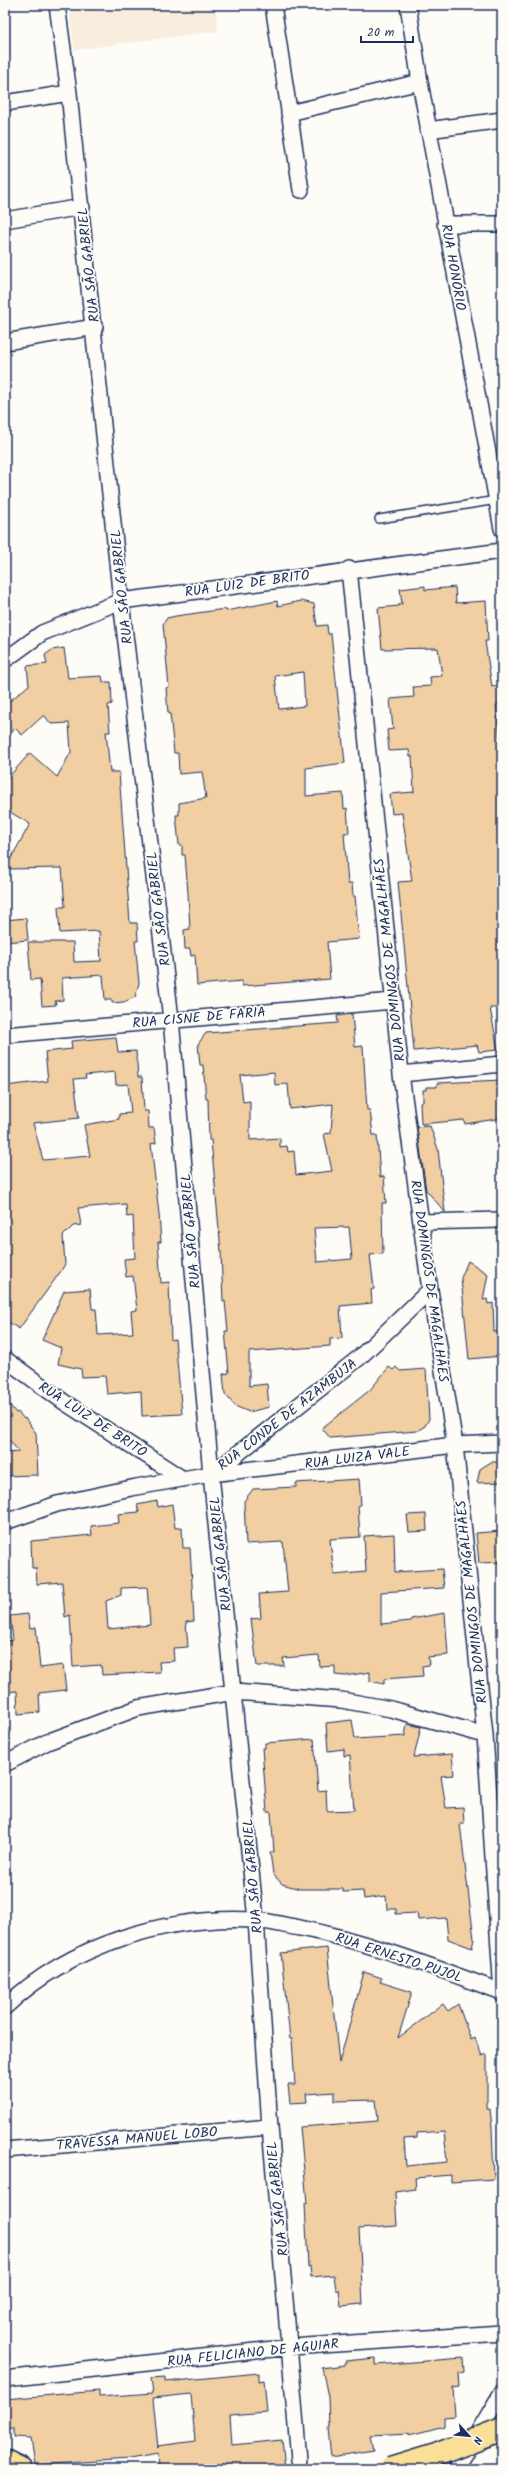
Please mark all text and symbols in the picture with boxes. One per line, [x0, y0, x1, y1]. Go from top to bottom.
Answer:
scale bar [361, 18, 413, 44]
text: 20 m [367, 23, 395, 42]
street label: RUA SÃO GABRIEL [72, 206, 106, 323]
street label: RUA HONÓRIO [435, 222, 472, 313]
street label: RUA SÃO GABRIEL [105, 528, 139, 645]
street label: RUA LUIZ DE BRITO [183, 564, 311, 604]
street label: RUA SÃO GABRIEL [141, 850, 177, 967]
street label: RUA DOMINGOS DE MAGALHÃES [368, 857, 412, 1062]
street label: RUA CISNE DE FARIA [131, 1001, 267, 1035]
street label: RUA SÃO GABRIEL [175, 1173, 207, 1289]
street label: RUA DOMINGOS DE MAGALHÃES [404, 1179, 454, 1384]
street label: RUA CONDE DE AZAMBUJA [213, 1353, 362, 1476]
street label: RUA LUIZ DE BRITO [34, 1376, 151, 1464]
street label: RUA LUIZA VALE [303, 1441, 412, 1475]
street label: RUA SÃO GABRIEL [204, 1495, 238, 1612]
street label: RUA DOMINGOS DE MAGALHÃES [450, 1499, 494, 1704]
street label: RUA SÃO GABRIEL [237, 1818, 269, 1934]
street label: RUA ERNESTO PUJOL [332, 1927, 465, 1989]
street label: TRAVESSA MANUEL LOBO [56, 2121, 219, 2157]
street label: RUA SÃO GABRIEL [261, 2140, 295, 2257]
street label: RUA FELICIANO DE AGUIAR [166, 2333, 340, 2373]
north arrow [449, 2416, 489, 2456]
text: N [467, 2433, 487, 2447]

